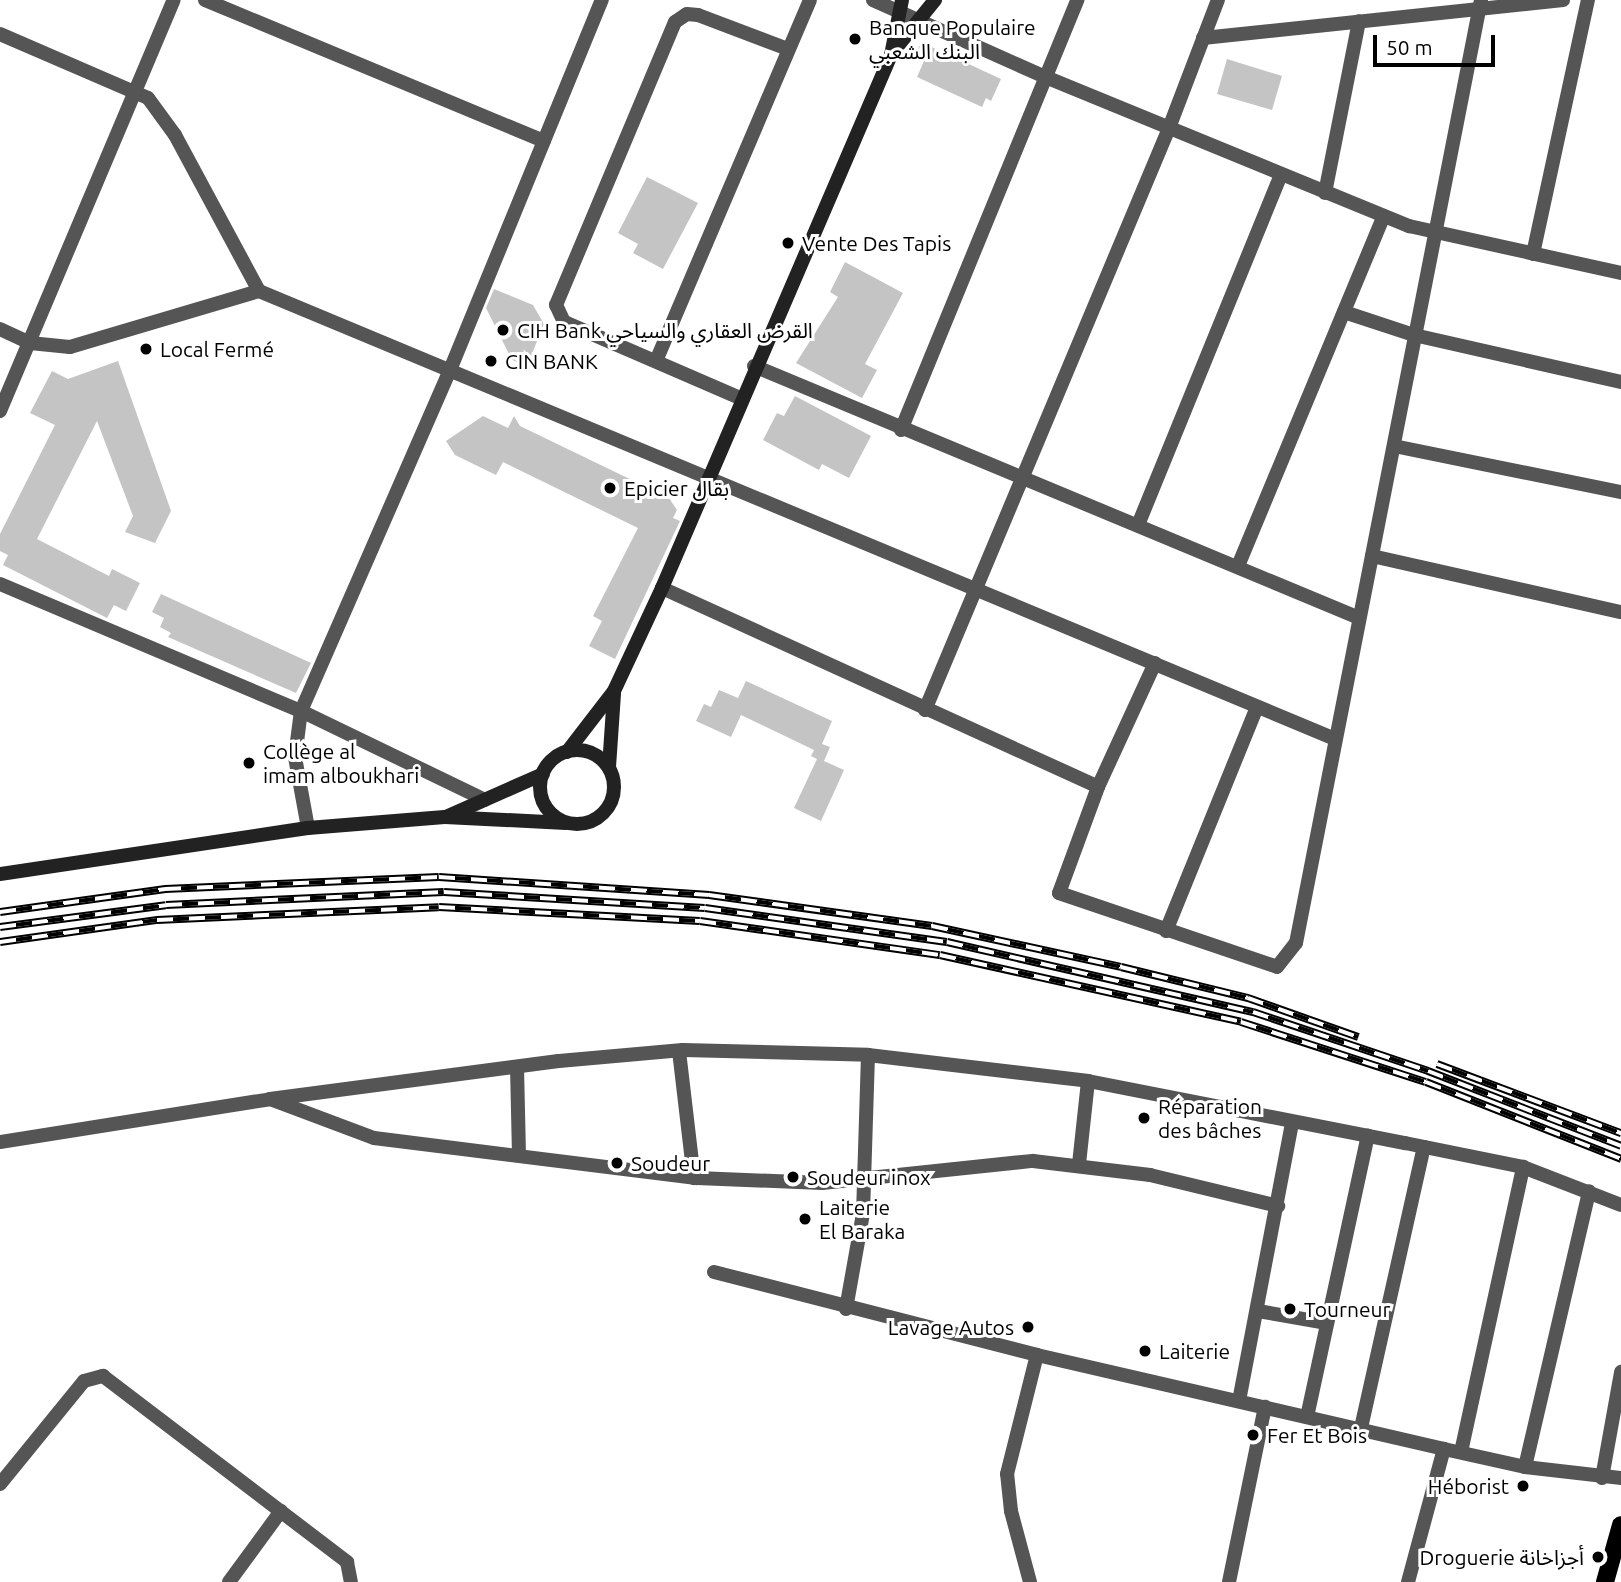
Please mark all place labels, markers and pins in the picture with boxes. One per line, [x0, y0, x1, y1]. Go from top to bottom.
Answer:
place label: Banque Populaire البنك الشعبي [869, 14, 1036, 64]
marker: Banque Populaire البنك الشعبي [847, 31, 863, 47]
place label: Vente Des Tapis [802, 230, 951, 256]
marker: Vente Des Tapis [780, 235, 796, 251]
place label: CIH Bank القرض العقاري والسياحي [517, 317, 813, 343]
marker: CIH Bank القرض العقاري والسياحي [495, 322, 511, 338]
place label: Local Fermé [160, 336, 274, 362]
marker: Local Fermé [138, 341, 154, 357]
place label: CIN BANK [505, 348, 598, 374]
marker: CIN BANK [483, 353, 499, 369]
place label: Epicier بقال [624, 475, 729, 501]
marker: Epicier بقال [602, 480, 618, 496]
place label: Collège al imam alboukhari [263, 738, 419, 788]
marker: Collège al imam alboukhari [241, 755, 257, 771]
place label: Réparation des bâches [1158, 1093, 1262, 1143]
marker: Réparation des bâches [1136, 1110, 1152, 1126]
place label: Soudeur [631, 1150, 710, 1176]
marker: Soudeur [609, 1155, 625, 1171]
place label: Soudeur inox [807, 1164, 931, 1190]
marker: Soudeur inox [785, 1169, 801, 1185]
place label: Laiterie El Baraka [819, 1194, 905, 1244]
marker: Laiterie El Baraka [797, 1211, 813, 1227]
place label: Tourneur [1304, 1296, 1390, 1322]
marker: Tourneur [1282, 1301, 1298, 1317]
place label: Lavage Autos [888, 1314, 1014, 1340]
marker: Lavage Autos [1020, 1319, 1036, 1335]
place label: Laiterie [1159, 1338, 1230, 1364]
marker: Laiterie [1137, 1343, 1153, 1359]
place label: Fer Et Bois [1267, 1422, 1367, 1448]
marker: Fer Et Bois [1245, 1427, 1261, 1443]
place label: Héborist [1428, 1473, 1509, 1499]
marker: Héborist [1515, 1478, 1531, 1494]
place label: Droguerie أجزاخانة [1419, 1544, 1584, 1570]
marker: Droguerie أجزاخانة [1590, 1549, 1606, 1565]

